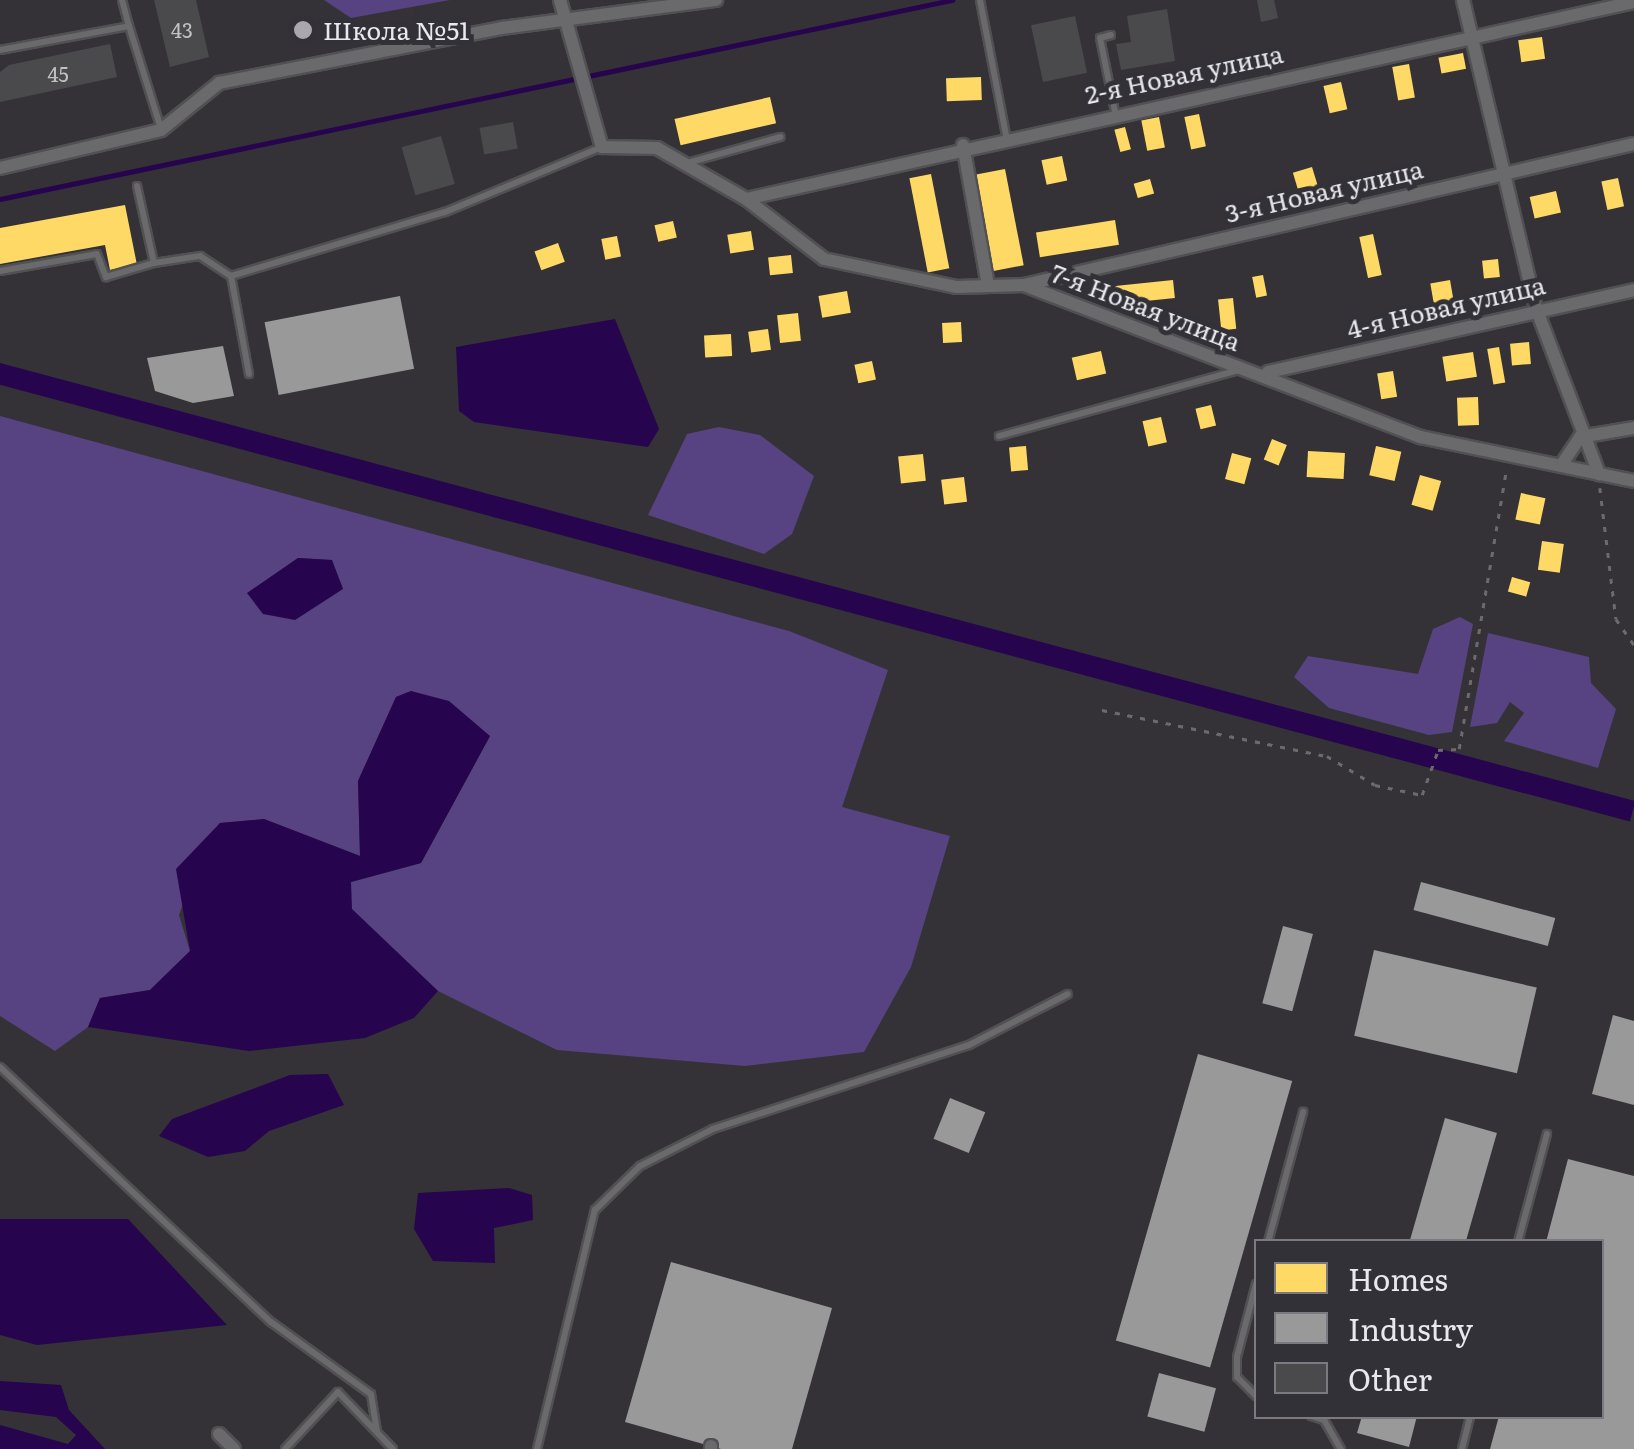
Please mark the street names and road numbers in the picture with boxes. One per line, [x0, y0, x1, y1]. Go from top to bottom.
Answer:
street label: 2-я Новая улица [1082, 38, 1286, 110]
street label: 3-я Новая улица [1222, 154, 1426, 228]
street label: 7-я Новая улица [1047, 257, 1245, 357]
street label: 4-я Новая улица [1344, 270, 1548, 344]

